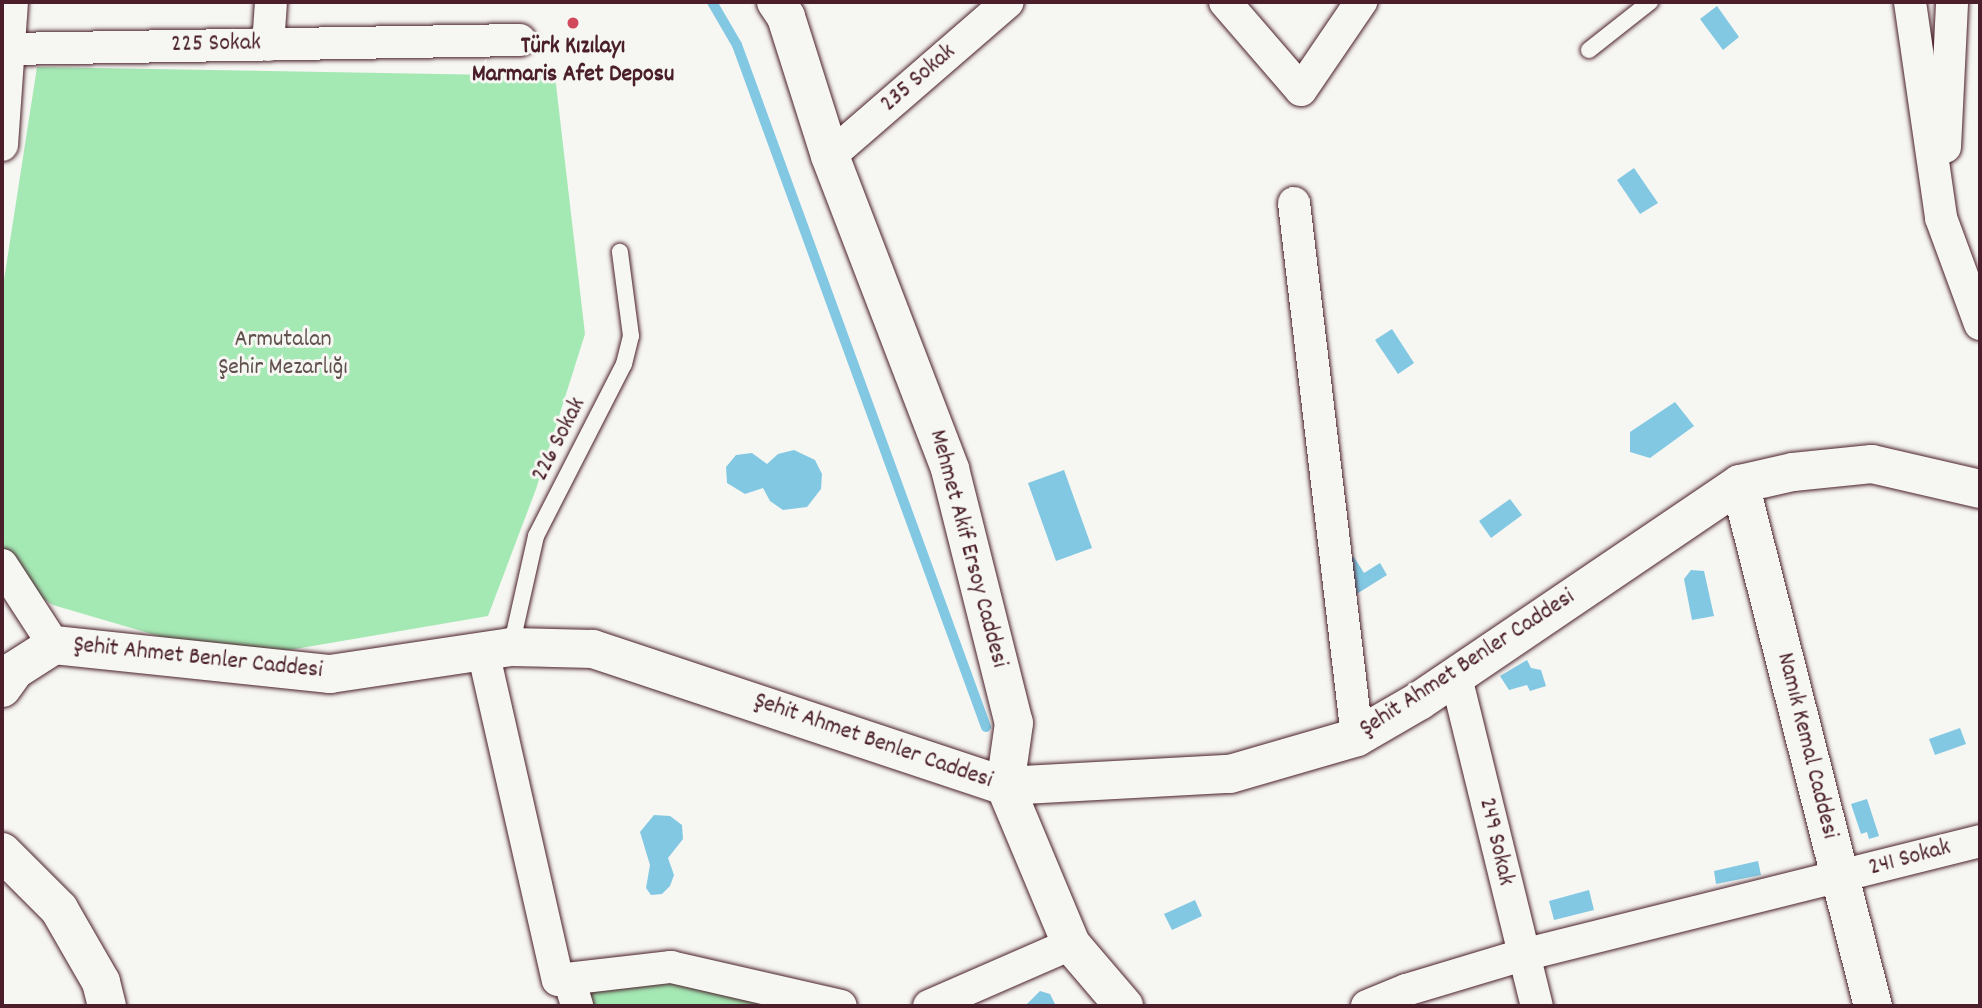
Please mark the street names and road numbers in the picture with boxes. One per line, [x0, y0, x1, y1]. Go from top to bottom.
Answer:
street label: 225 Sokak [171, 30, 261, 60]
street label: 235 Sokak [876, 39, 962, 119]
street label: 226 Sokak [527, 393, 593, 487]
street label: Mehmet Akif Ersoy Caddesi [921, 427, 1013, 671]
street label: Şehit Ahmet Benler Caddesi [1355, 584, 1581, 744]
street label: Şehit Ahmet Benler Caddesi [72, 632, 324, 686]
street label: Namık Kemal Caddesi [1769, 650, 1843, 842]
street label: Şehit Ahmet Benler Caddesi [750, 688, 996, 796]
street label: 249 Sokak [1471, 795, 1519, 889]
street label: 241 Sokak [1866, 834, 1954, 884]

